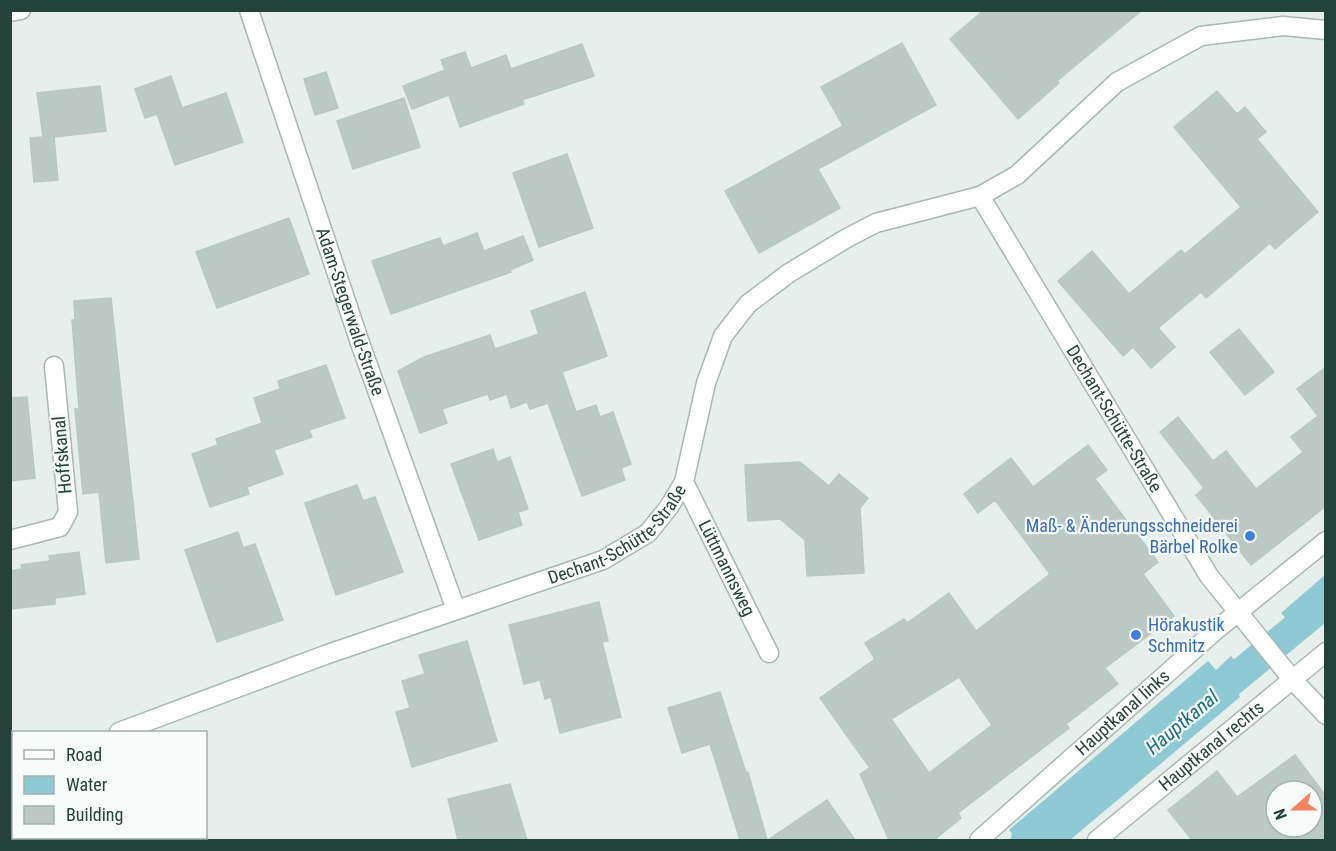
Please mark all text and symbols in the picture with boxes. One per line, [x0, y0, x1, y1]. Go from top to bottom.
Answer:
street label: Adam-Stegerwald-Straße [312, 225, 389, 398]
street label: Dechant-Schütte-Straße [1062, 341, 1167, 496]
street label: Hoffskanal [48, 415, 75, 495]
street label: Dechant-Schütte-Straße [545, 481, 690, 588]
place label: Maß- & Änderungsschneiderei Bärbel Rolke [1026, 515, 1238, 557]
street label: Lüttmannsweg [695, 516, 760, 619]
marker: Maß- & Änderungsschneiderei Bärbel Rolke [1243, 529, 1257, 543]
place label: Hörakustik Schmitz [1148, 614, 1225, 656]
marker: Hörakustik Schmitz [1129, 628, 1143, 642]
street label: Hauptkanal links [1071, 665, 1174, 759]
water label: Hauptkanal [1141, 684, 1224, 759]
street label: Hauptkanal rechts [1154, 697, 1268, 795]
legend [12, 731, 207, 839]
text: Road [66, 744, 102, 765]
text: Water [66, 774, 108, 795]
north arrow [1264, 779, 1324, 839]
text: Building [66, 804, 123, 825]
text: N [1270, 806, 1291, 822]

